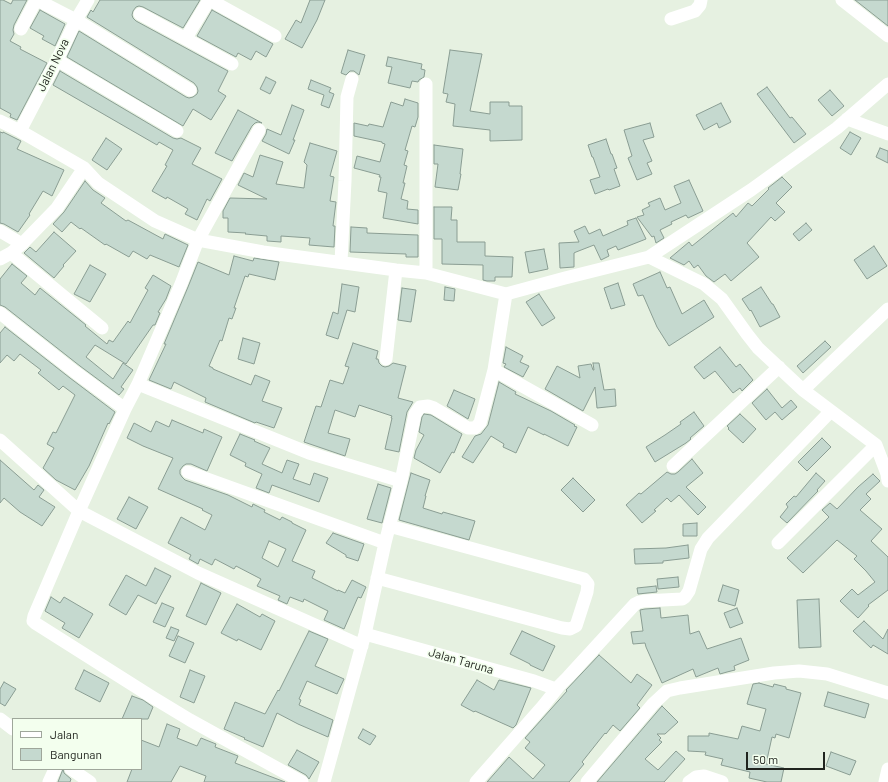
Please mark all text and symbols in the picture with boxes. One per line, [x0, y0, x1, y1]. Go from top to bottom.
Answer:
street label: Jalan Nova [34, 36, 72, 94]
street label: Jalan Taruna [427, 645, 495, 677]
legend [12, 718, 142, 770]
text: Jalan [50, 727, 78, 741]
scale bar [748, 744, 827, 770]
text: Bangunan [50, 747, 102, 761]
text: 50 m [753, 752, 778, 766]

